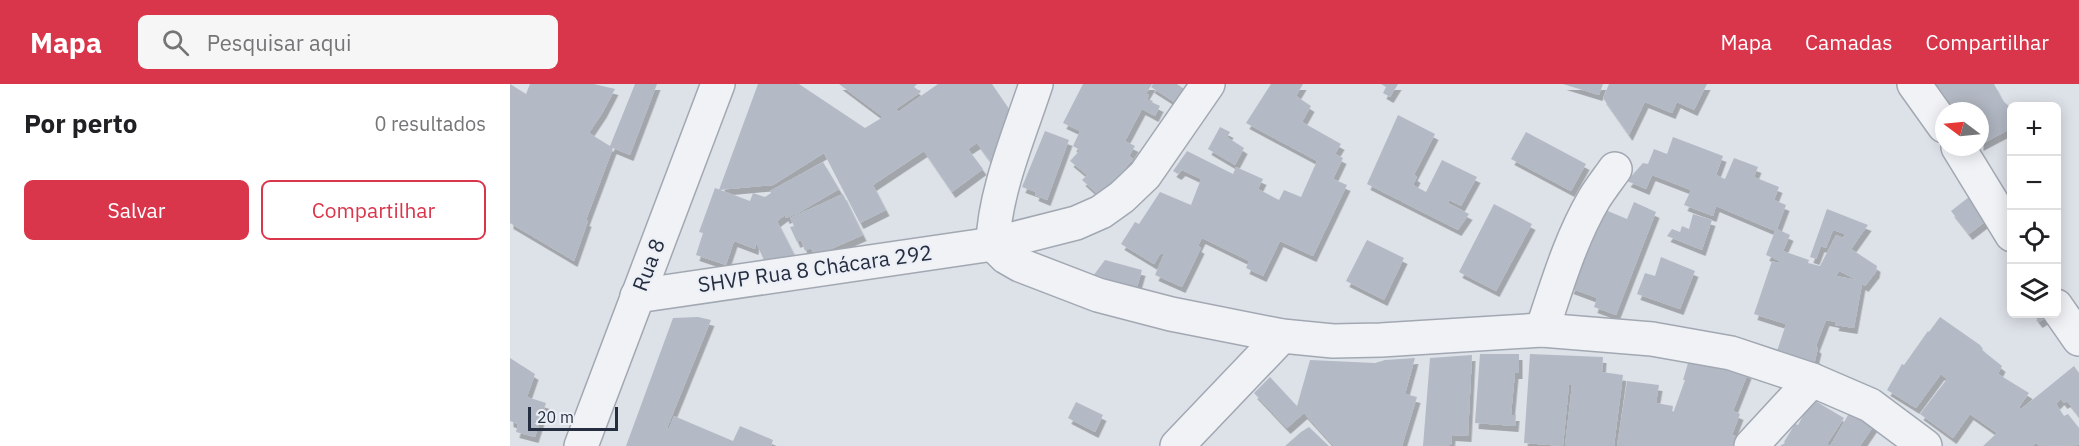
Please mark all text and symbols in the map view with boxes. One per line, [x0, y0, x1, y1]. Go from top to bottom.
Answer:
search box [138, 15, 558, 69]
text: Mapa [30, 24, 102, 61]
icon: search [159, 26, 192, 59]
text: Pesquisar aqui [207, 28, 352, 57]
text: Mapa [1720, 28, 1772, 56]
text: Camadas [1805, 28, 1892, 56]
text: Compartilhar [1925, 28, 2049, 56]
north arrow [1935, 102, 1989, 156]
map controls [2007, 102, 2061, 318]
button: + [2007, 102, 2061, 156]
text: Por perto [24, 106, 137, 140]
text: 0 resultados [374, 110, 486, 137]
button: − [2007, 156, 2061, 210]
button: Salvar [24, 180, 249, 240]
button: Compartilhar [261, 180, 486, 240]
button: locate [2007, 210, 2061, 264]
street label: Rua 8 [625, 234, 671, 295]
street label: SHVP Rua 8 Chácara 292 [696, 238, 934, 298]
button: layers [2007, 264, 2061, 318]
scale bar [528, 404, 618, 432]
text: 20 m [537, 407, 574, 427]

